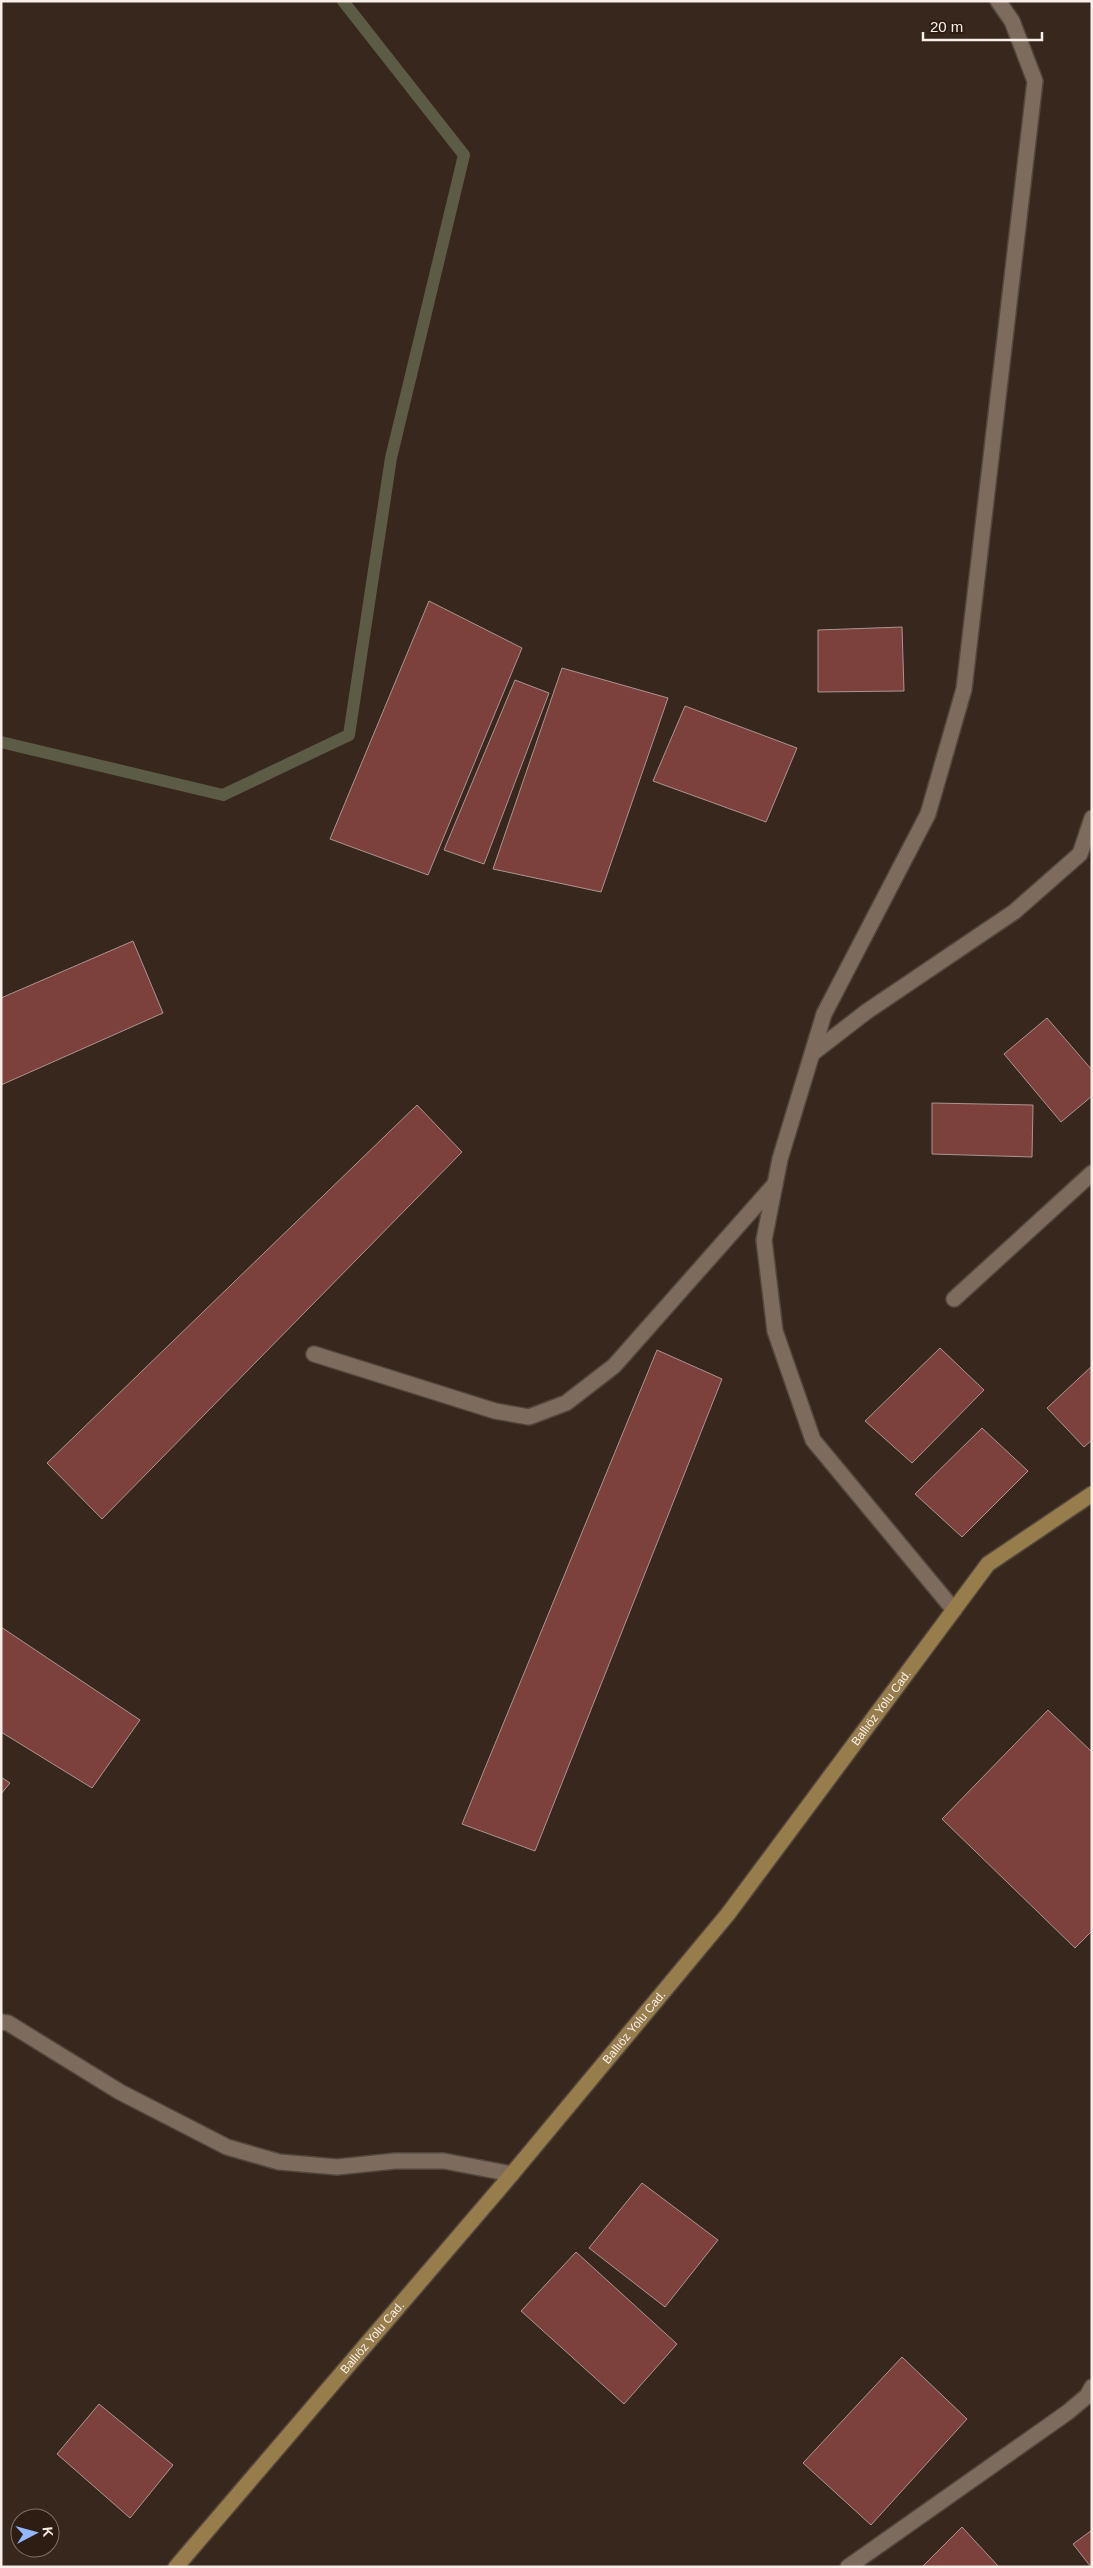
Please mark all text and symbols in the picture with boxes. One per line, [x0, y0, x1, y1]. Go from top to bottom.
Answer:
scale bar [923, 10, 1042, 42]
text: 20 m [930, 18, 963, 35]
street label: Ballıöz Yolu Cad. [848, 1667, 914, 1748]
street label: Ballıöz Yolu Cad. [600, 1988, 668, 2067]
street label: Ballıöz Yolu Cad. [337, 2298, 407, 2377]
north arrow [10, 2508, 60, 2558]
text: K [39, 2526, 56, 2538]

